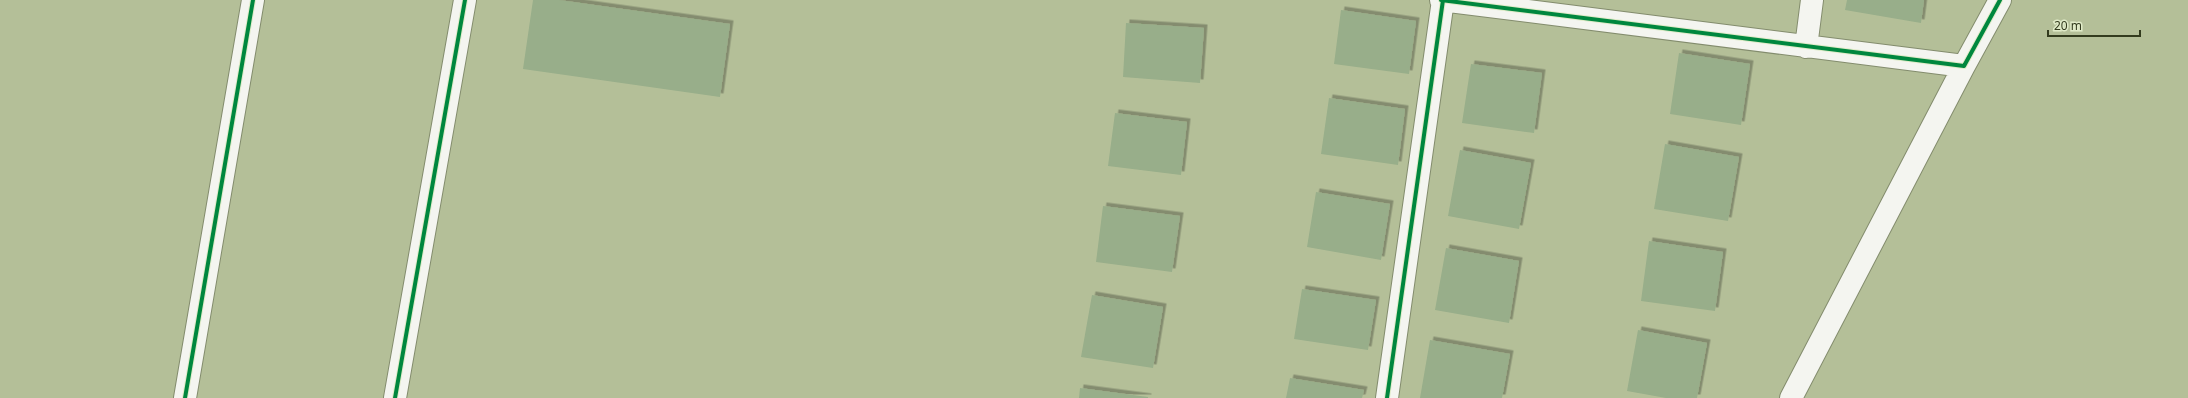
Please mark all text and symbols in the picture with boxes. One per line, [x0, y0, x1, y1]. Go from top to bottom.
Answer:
scale bar [2048, 12, 2140, 38]
text: 20 m [2054, 17, 2082, 34]

